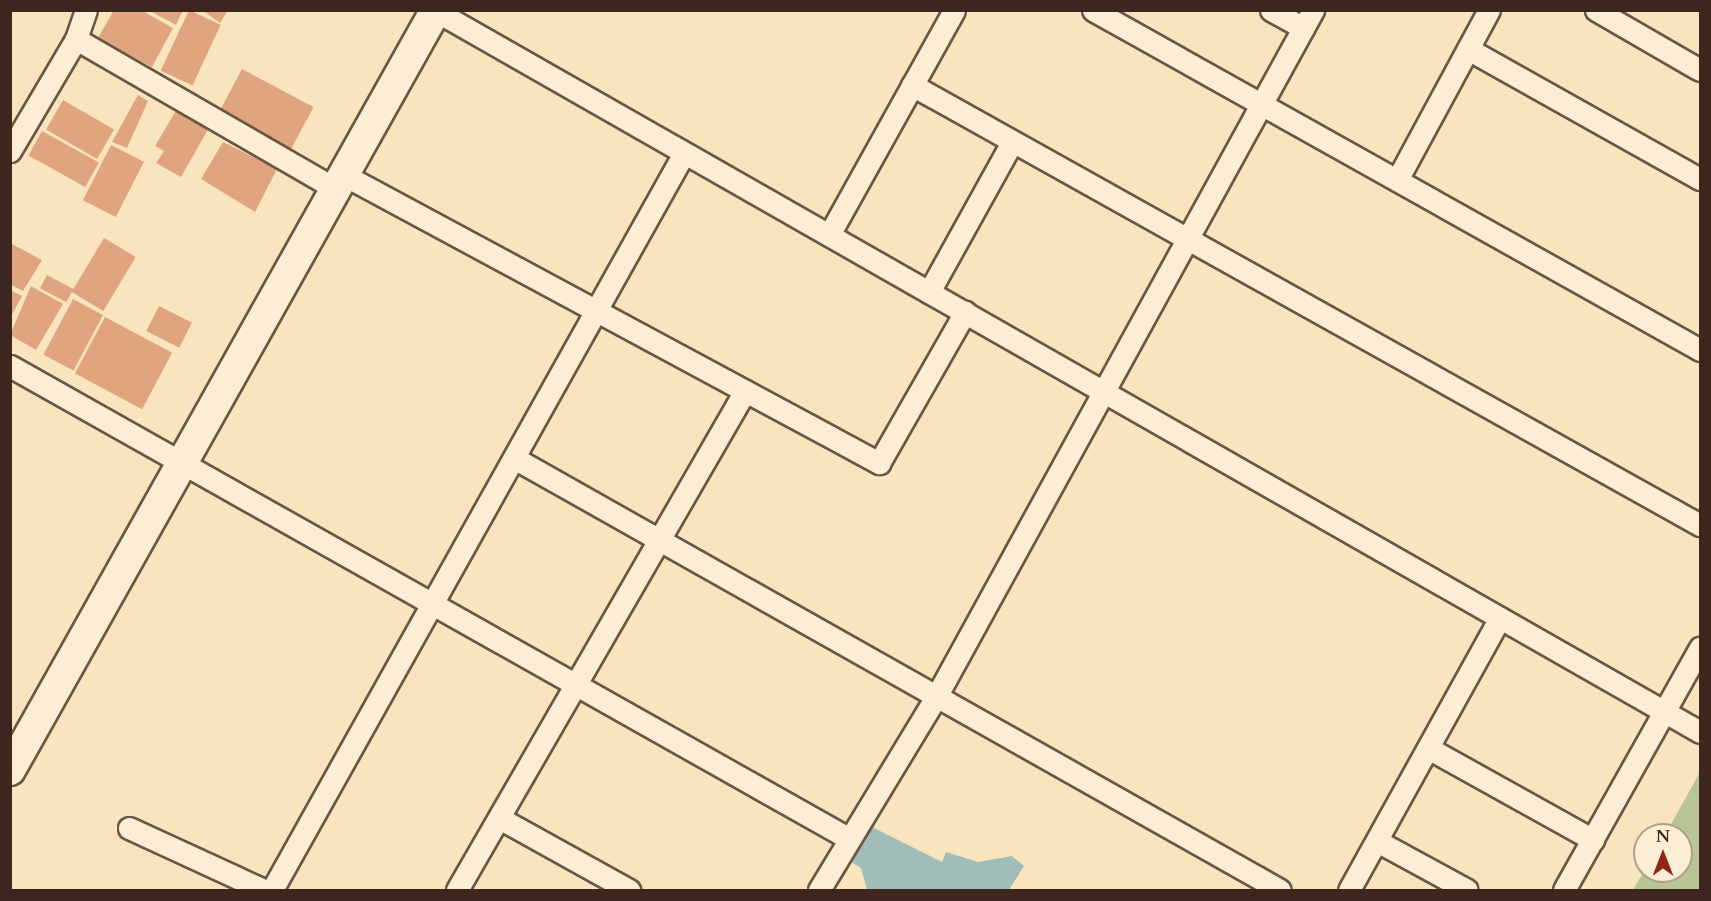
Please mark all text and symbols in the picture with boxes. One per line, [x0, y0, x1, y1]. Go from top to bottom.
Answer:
north arrow [1633, 823, 1693, 883]
text: N [1656, 826, 1670, 848]

